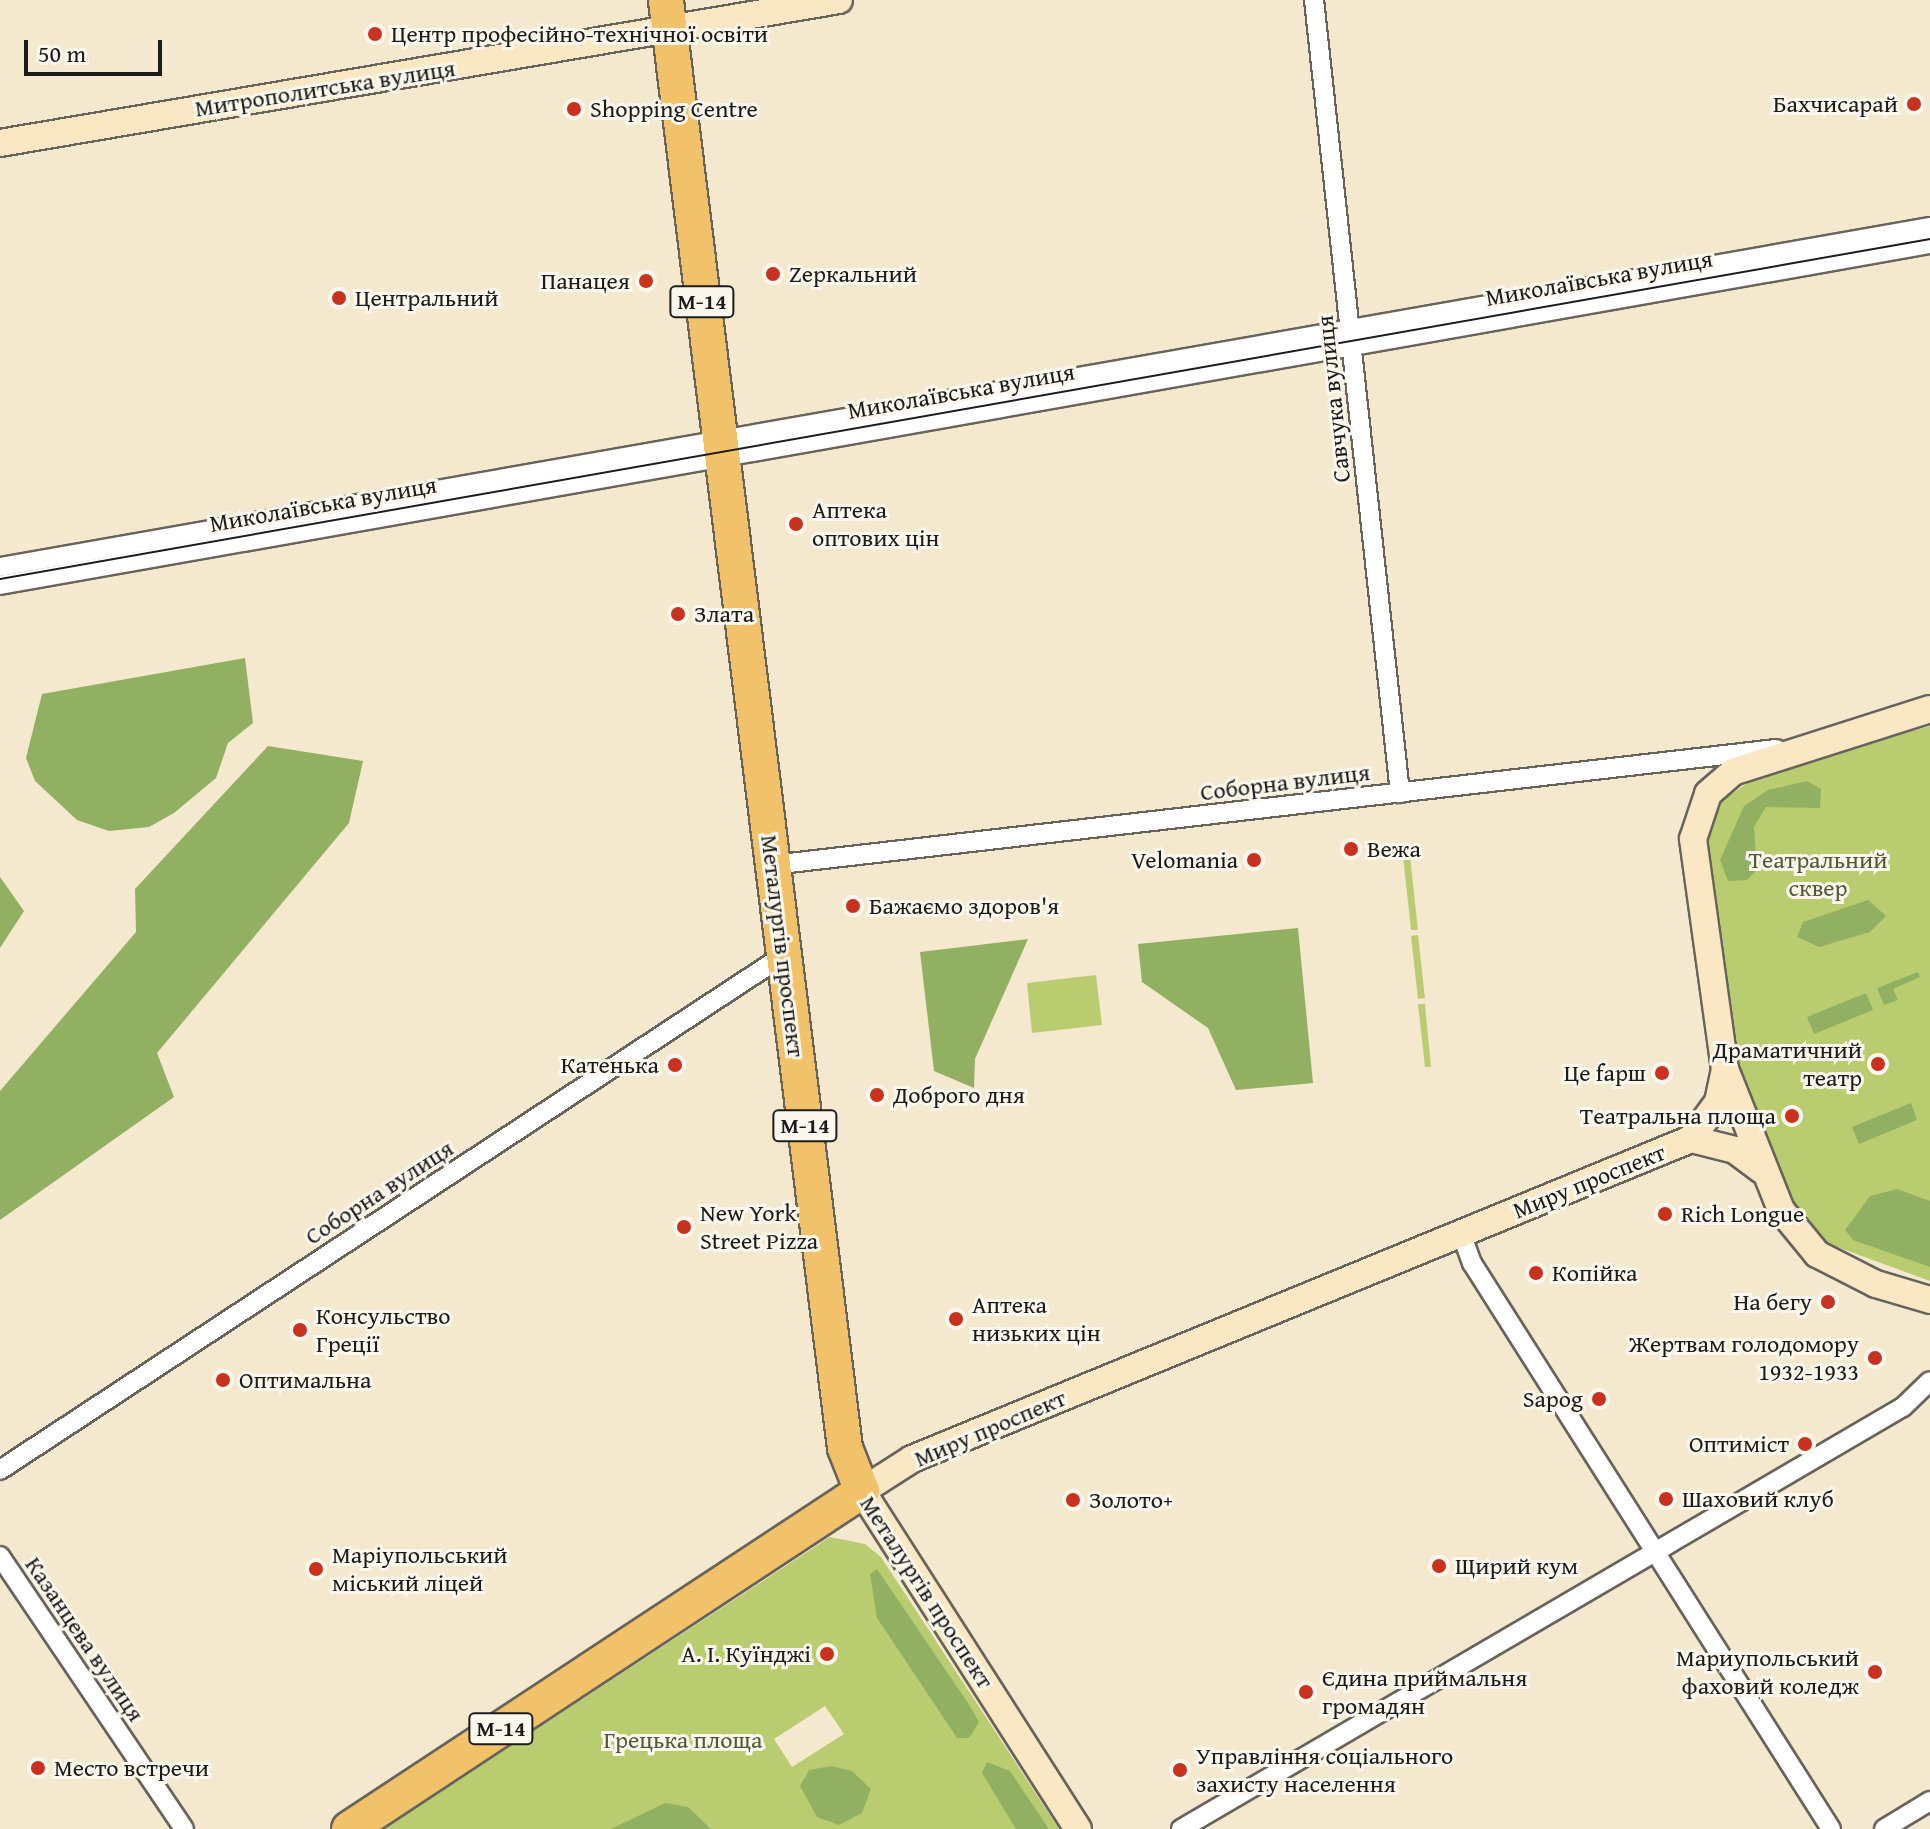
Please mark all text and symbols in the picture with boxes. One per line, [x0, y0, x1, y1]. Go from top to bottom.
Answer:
place label: Центр професійно-технічної освіти [391, 20, 768, 48]
scale bar [28, 24, 166, 74]
marker: Центр професійно-технічної освіти [366, 25, 384, 43]
text: 50 m [38, 36, 86, 71]
street label: Митрополитська вулиця [193, 53, 457, 123]
place label: Бахчисарай [1773, 90, 1898, 118]
place label: Shopping Centre [590, 95, 758, 123]
marker: Бахчисарай [1905, 95, 1923, 113]
marker: Shopping Centre [565, 100, 583, 118]
street label: Миколаївська вулиця [1483, 244, 1715, 312]
place label: Zеркальний [789, 260, 917, 288]
marker: Zеркальний [764, 265, 782, 283]
place label: Панацея [541, 267, 630, 295]
marker: Панацея [637, 272, 655, 290]
place label: Центральний [355, 284, 499, 312]
road number: М-14 [668, 284, 736, 320]
marker: Центральний [330, 289, 348, 307]
street label: Савчука вулиця [1310, 314, 1356, 484]
street label: Миколаївська вулиця [845, 357, 1077, 425]
street label: Миколаївська вулиця [207, 470, 439, 538]
place label: Аптека оптових цін [812, 496, 939, 552]
marker: Аптека оптових цін [787, 515, 805, 533]
place label: Злата [694, 600, 754, 628]
marker: Злата [669, 605, 687, 623]
street label: Соборна вулиця [1199, 757, 1371, 807]
street label: Металургів проспект [755, 833, 811, 1059]
place label: Вежа [1367, 835, 1421, 863]
marker: Вежа [1342, 840, 1360, 858]
place label: Velomania [1131, 846, 1238, 874]
park label: Театральний сквер [1748, 846, 1888, 902]
marker: Velomania [1245, 851, 1263, 869]
place label: Бажаємо здоров'я [869, 892, 1059, 920]
marker: Бажаємо здоров'я [844, 897, 862, 915]
place label: Драматичний театр [1713, 1036, 1862, 1092]
place label: Катенька [561, 1051, 659, 1079]
marker: Драматичний театр [1869, 1055, 1887, 1073]
marker: Катенька [666, 1056, 684, 1074]
place label: Це fарш [1564, 1059, 1646, 1087]
marker: Це fарш [1653, 1064, 1671, 1082]
place label: Доброго дня [893, 1081, 1025, 1109]
marker: Доброго дня [868, 1086, 886, 1104]
place label: Театральна площа [1580, 1102, 1776, 1130]
marker: Театральна площа [1783, 1107, 1801, 1125]
road number: М-14 [771, 1108, 839, 1144]
street label: Соборна вулиця [300, 1133, 458, 1251]
street label: Миру проспект [1509, 1137, 1669, 1225]
place label: New York Street Pizza [700, 1199, 818, 1255]
place label: Rich Longue [1681, 1200, 1804, 1228]
marker: Rich Longue [1656, 1205, 1674, 1223]
marker: New York Street Pizza [675, 1218, 693, 1236]
place label: Копійка [1552, 1259, 1638, 1287]
marker: Копійка [1527, 1264, 1545, 1282]
place label: На бегу [1733, 1288, 1812, 1316]
place label: Аптека низьких цін [972, 1291, 1101, 1347]
marker: На бегу [1819, 1293, 1837, 1311]
place label: Консульство Греції [316, 1302, 450, 1358]
marker: Аптека низьких цін [947, 1310, 965, 1328]
marker: Консульство Греції [291, 1321, 309, 1339]
place label: Жертвам голодомору 1932-1933 [1629, 1330, 1859, 1386]
marker: Жертвам голодомору 1932-1933 [1866, 1349, 1884, 1367]
place label: Оптимальна [239, 1366, 371, 1394]
marker: Оптимальна [214, 1371, 232, 1389]
street label: Миру проспект [910, 1383, 1070, 1473]
place label: Sapog [1523, 1385, 1583, 1413]
marker: Sapog [1590, 1390, 1608, 1408]
place label: Оптиміст [1689, 1430, 1789, 1458]
marker: Оптиміст [1796, 1435, 1814, 1453]
place label: Шаховий клуб [1682, 1485, 1834, 1513]
place label: Золото+ [1089, 1486, 1173, 1514]
street label: Металургів проспект [854, 1490, 1000, 1694]
marker: Шаховий клуб [1657, 1490, 1675, 1508]
marker: Золото+ [1064, 1491, 1082, 1509]
place label: Маріупольський міський ліцей [332, 1541, 508, 1597]
street label: Казанцева вулиця [19, 1551, 151, 1727]
place label: Щирий кум [1455, 1552, 1578, 1580]
marker: Щирий кум [1430, 1557, 1448, 1575]
marker: Маріупольський міський ліцей [307, 1560, 325, 1578]
place label: А. І. Куїнджі [681, 1640, 811, 1668]
place label: Мариупольський фаховий коледж [1676, 1644, 1859, 1700]
marker: А. І. Куїнджі [818, 1645, 836, 1663]
marker: Мариупольський фаховий коледж [1866, 1663, 1884, 1681]
place label: Єдина приймальня громадян [1322, 1664, 1527, 1720]
marker: Єдина приймальня громадян [1297, 1683, 1315, 1701]
road number: М-14 [467, 1711, 535, 1747]
park label: Грецька площа [603, 1726, 763, 1754]
place label: Управління соціального захисту населення [1196, 1742, 1453, 1798]
place label: Место встречи [54, 1754, 209, 1782]
marker: Место встречи [29, 1759, 47, 1777]
marker: Управління соціального захисту населення [1171, 1761, 1189, 1779]

